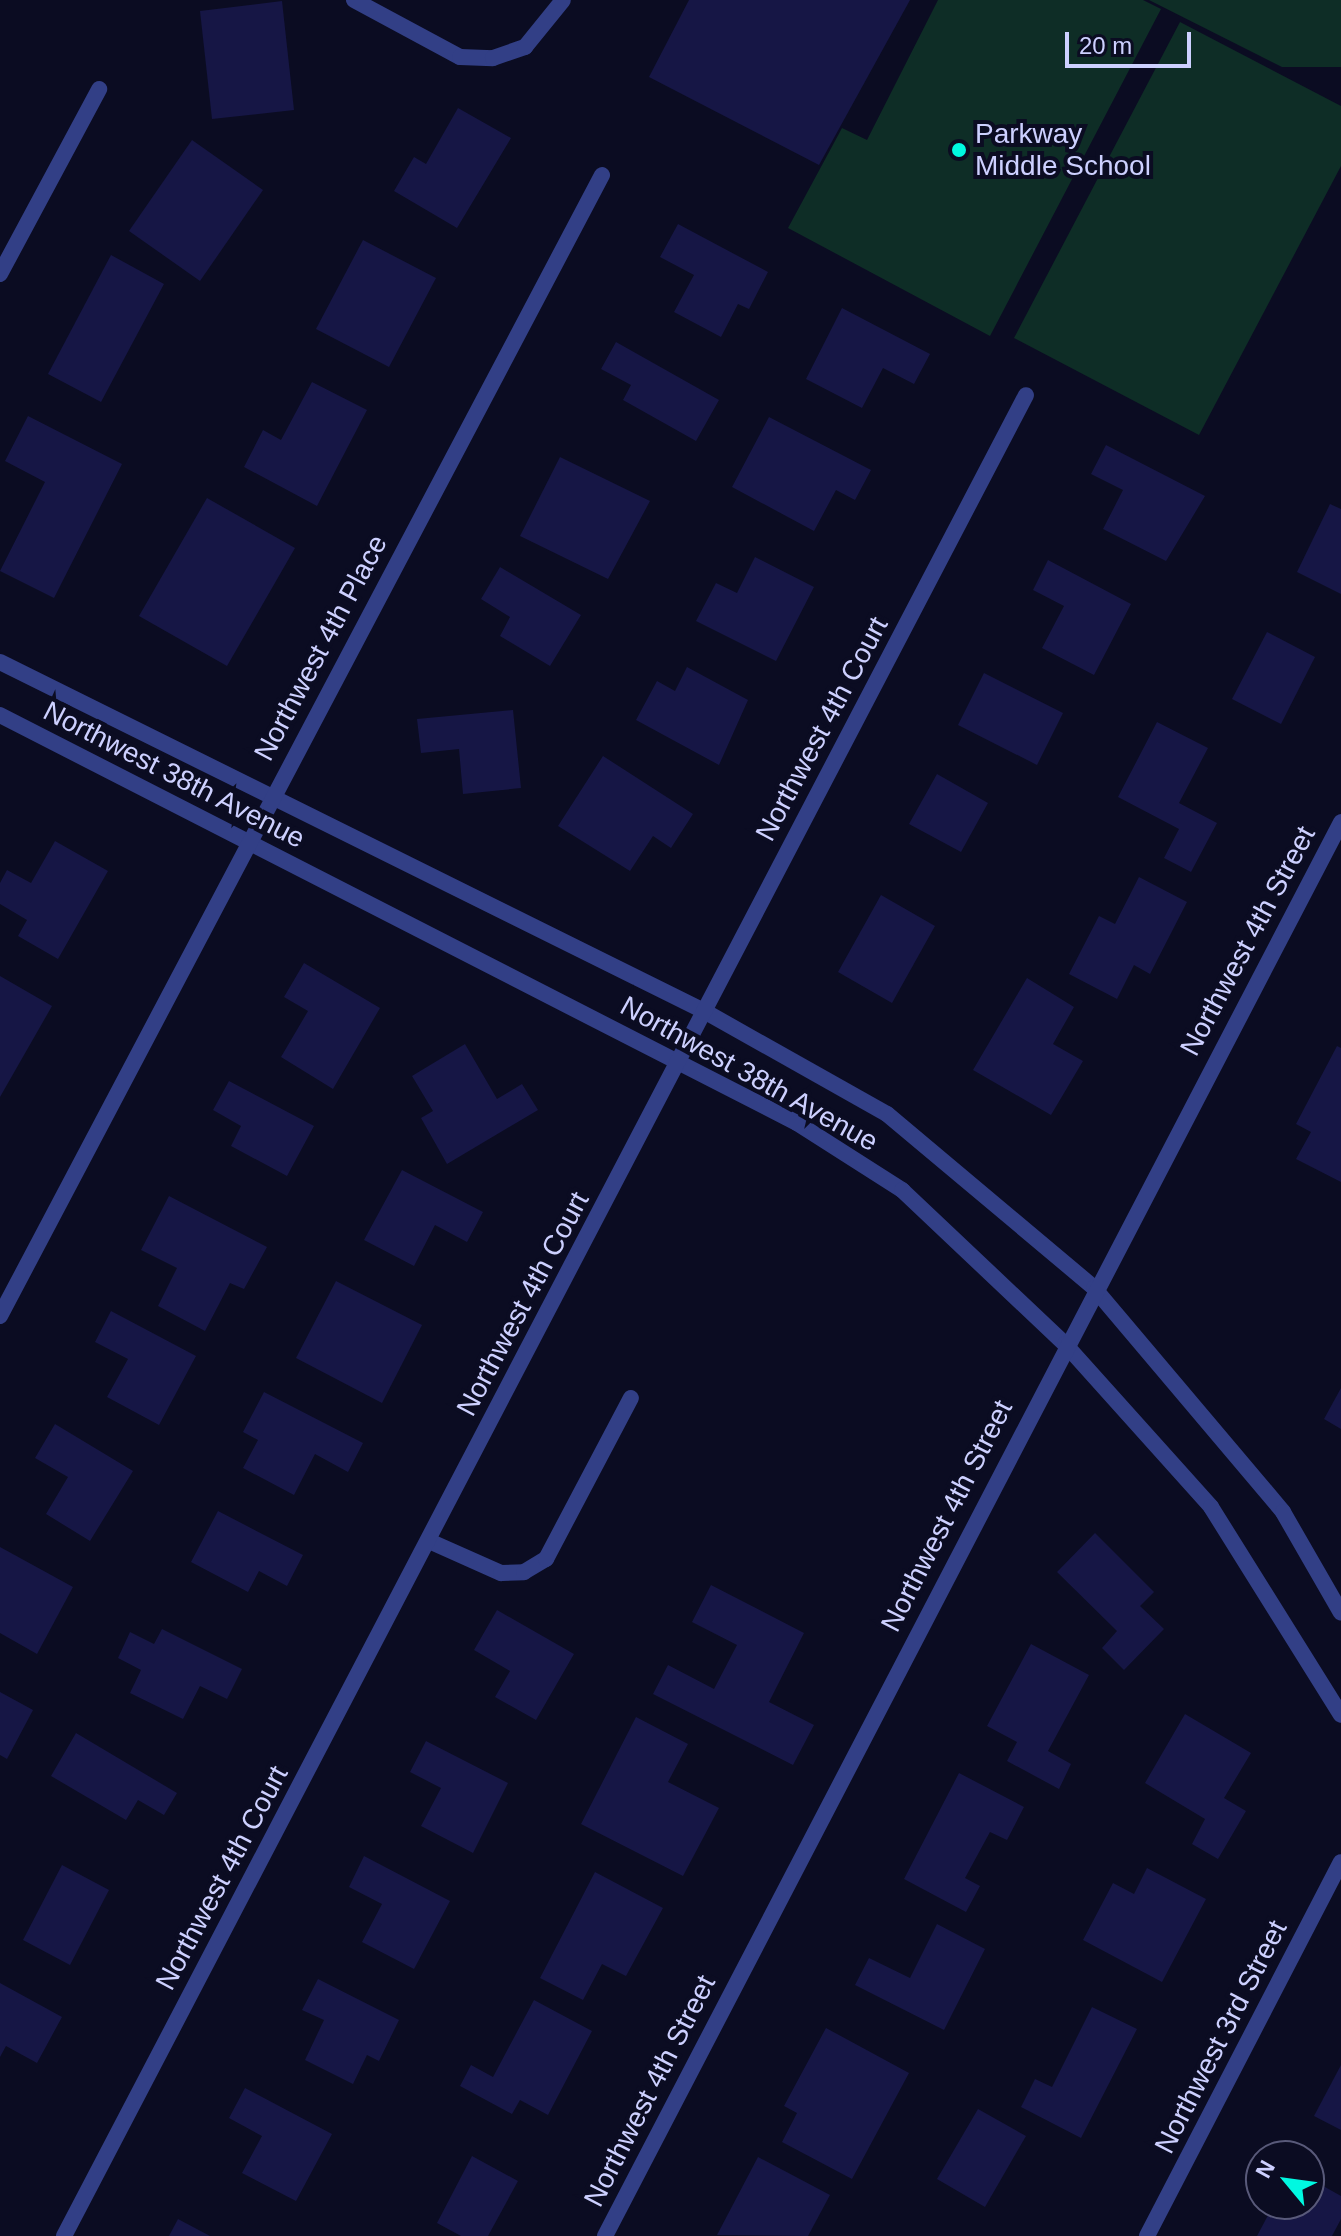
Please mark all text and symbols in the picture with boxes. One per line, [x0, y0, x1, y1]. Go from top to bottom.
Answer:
scale bar [1069, 16, 1195, 66]
text: 20 m [1079, 32, 1132, 59]
place label: Parkway Middle School [975, 117, 1151, 183]
marker: Parkway Middle School [950, 141, 968, 159]
street label: Northwest 4th Place [247, 529, 395, 767]
street label: Northwest 4th Court [749, 611, 895, 847]
street label: Northwest 38th Avenue [37, 694, 311, 856]
street label: Northwest 4th Street [1173, 820, 1323, 1062]
street label: Northwest 38th Avenue [614, 989, 884, 1159]
street label: Northwest 4th Court [450, 1186, 596, 1422]
street label: Northwest 4th Street [874, 1395, 1020, 1637]
street label: Northwest 4th Court [149, 1760, 295, 1996]
street label: Northwest 3rd Street [1148, 1915, 1294, 2159]
street label: Northwest 4th Street [577, 1970, 723, 2212]
north arrow [1245, 2140, 1325, 2220]
text: N [1251, 2156, 1280, 2182]

